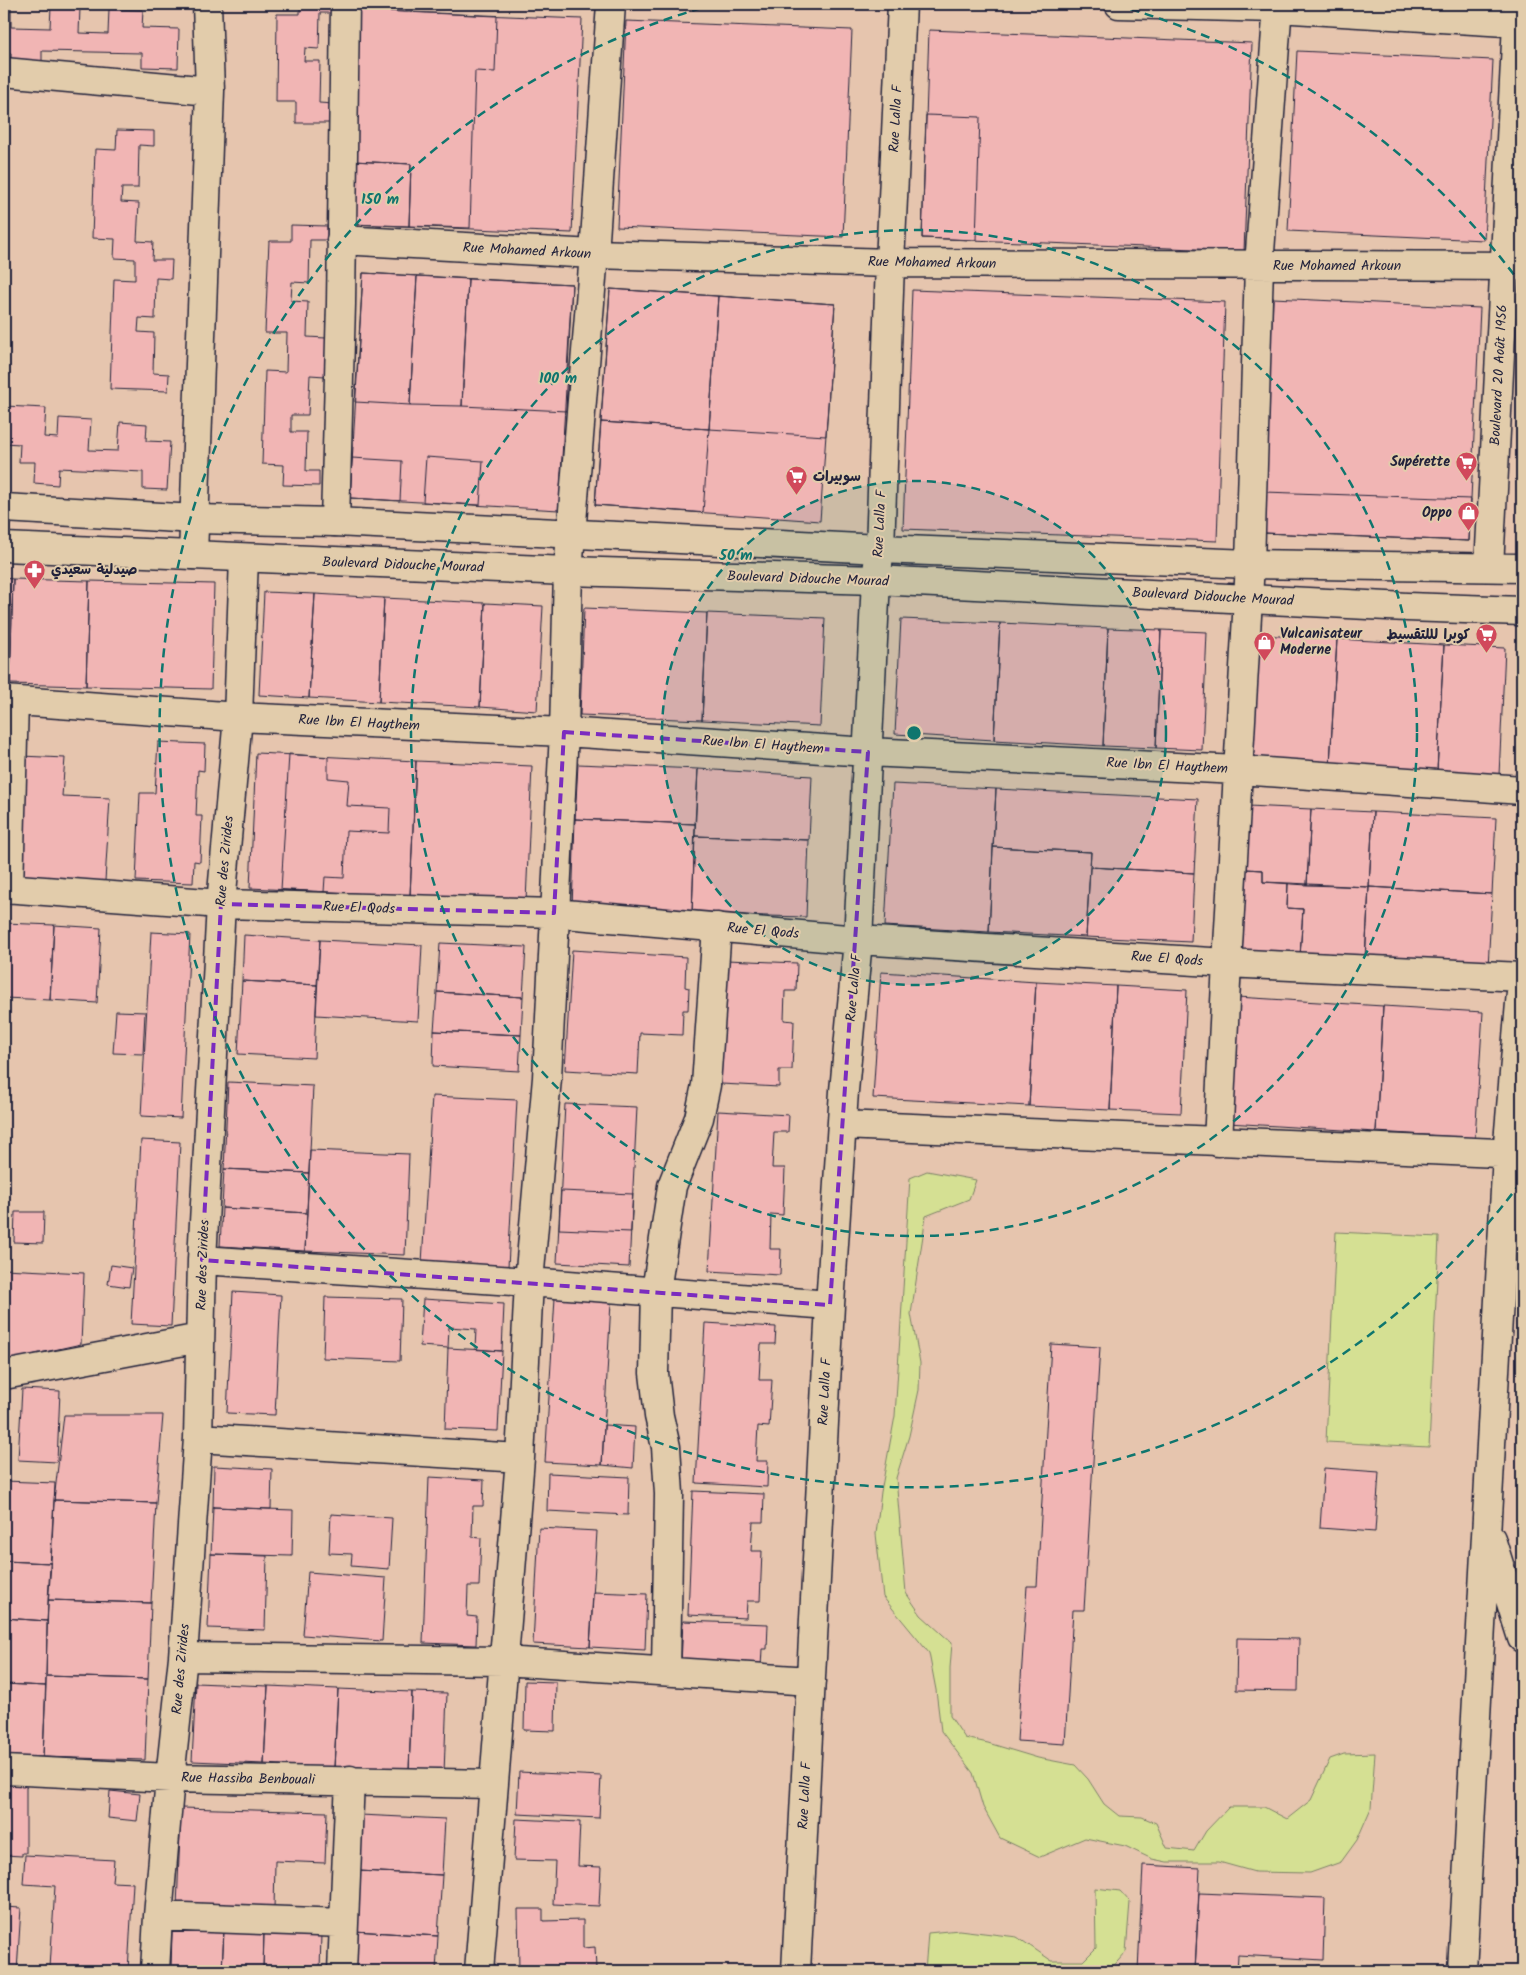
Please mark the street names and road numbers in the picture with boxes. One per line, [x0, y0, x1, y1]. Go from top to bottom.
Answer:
street label: Rue Lalla F [883, 83, 909, 153]
street label: Rue Mohamed Arkoun [462, 237, 592, 265]
street label: Rue Mohamed Arkoun [868, 251, 996, 275]
street label: Rue Mohamed Arkoun [1273, 255, 1401, 277]
street label: Boulevard 20 Août 1956 [1484, 304, 1514, 446]
street label: Rue Lalla F [867, 488, 893, 558]
street label: Boulevard Didouche Mourad [322, 551, 485, 579]
street label: Boulevard Didouche Mourad [727, 565, 890, 593]
street label: Boulevard Didouche Mourad [1132, 582, 1295, 612]
street label: Rue Ibn El Haythem [298, 709, 420, 737]
street label: Rue Ibn El Haythem [702, 730, 824, 760]
street label: Rue Ibn El Haythem [1106, 752, 1228, 780]
street label: Rue des Zirides [210, 815, 240, 907]
street label: Rue El Qods [322, 896, 396, 920]
street label: Rue El Qods [726, 917, 800, 945]
street label: Rue El Qods [1130, 946, 1204, 972]
street label: Rue Lalla F [840, 952, 868, 1023]
street label: Rue des Zirides [190, 1219, 216, 1311]
street label: Rue Lalla F [812, 1356, 838, 1426]
street label: Rue des Zirides [166, 1623, 196, 1715]
street label: Rue Lalla F [792, 1760, 818, 1830]
street label: Rue Hassiba Benbouali [181, 1767, 316, 1791]

